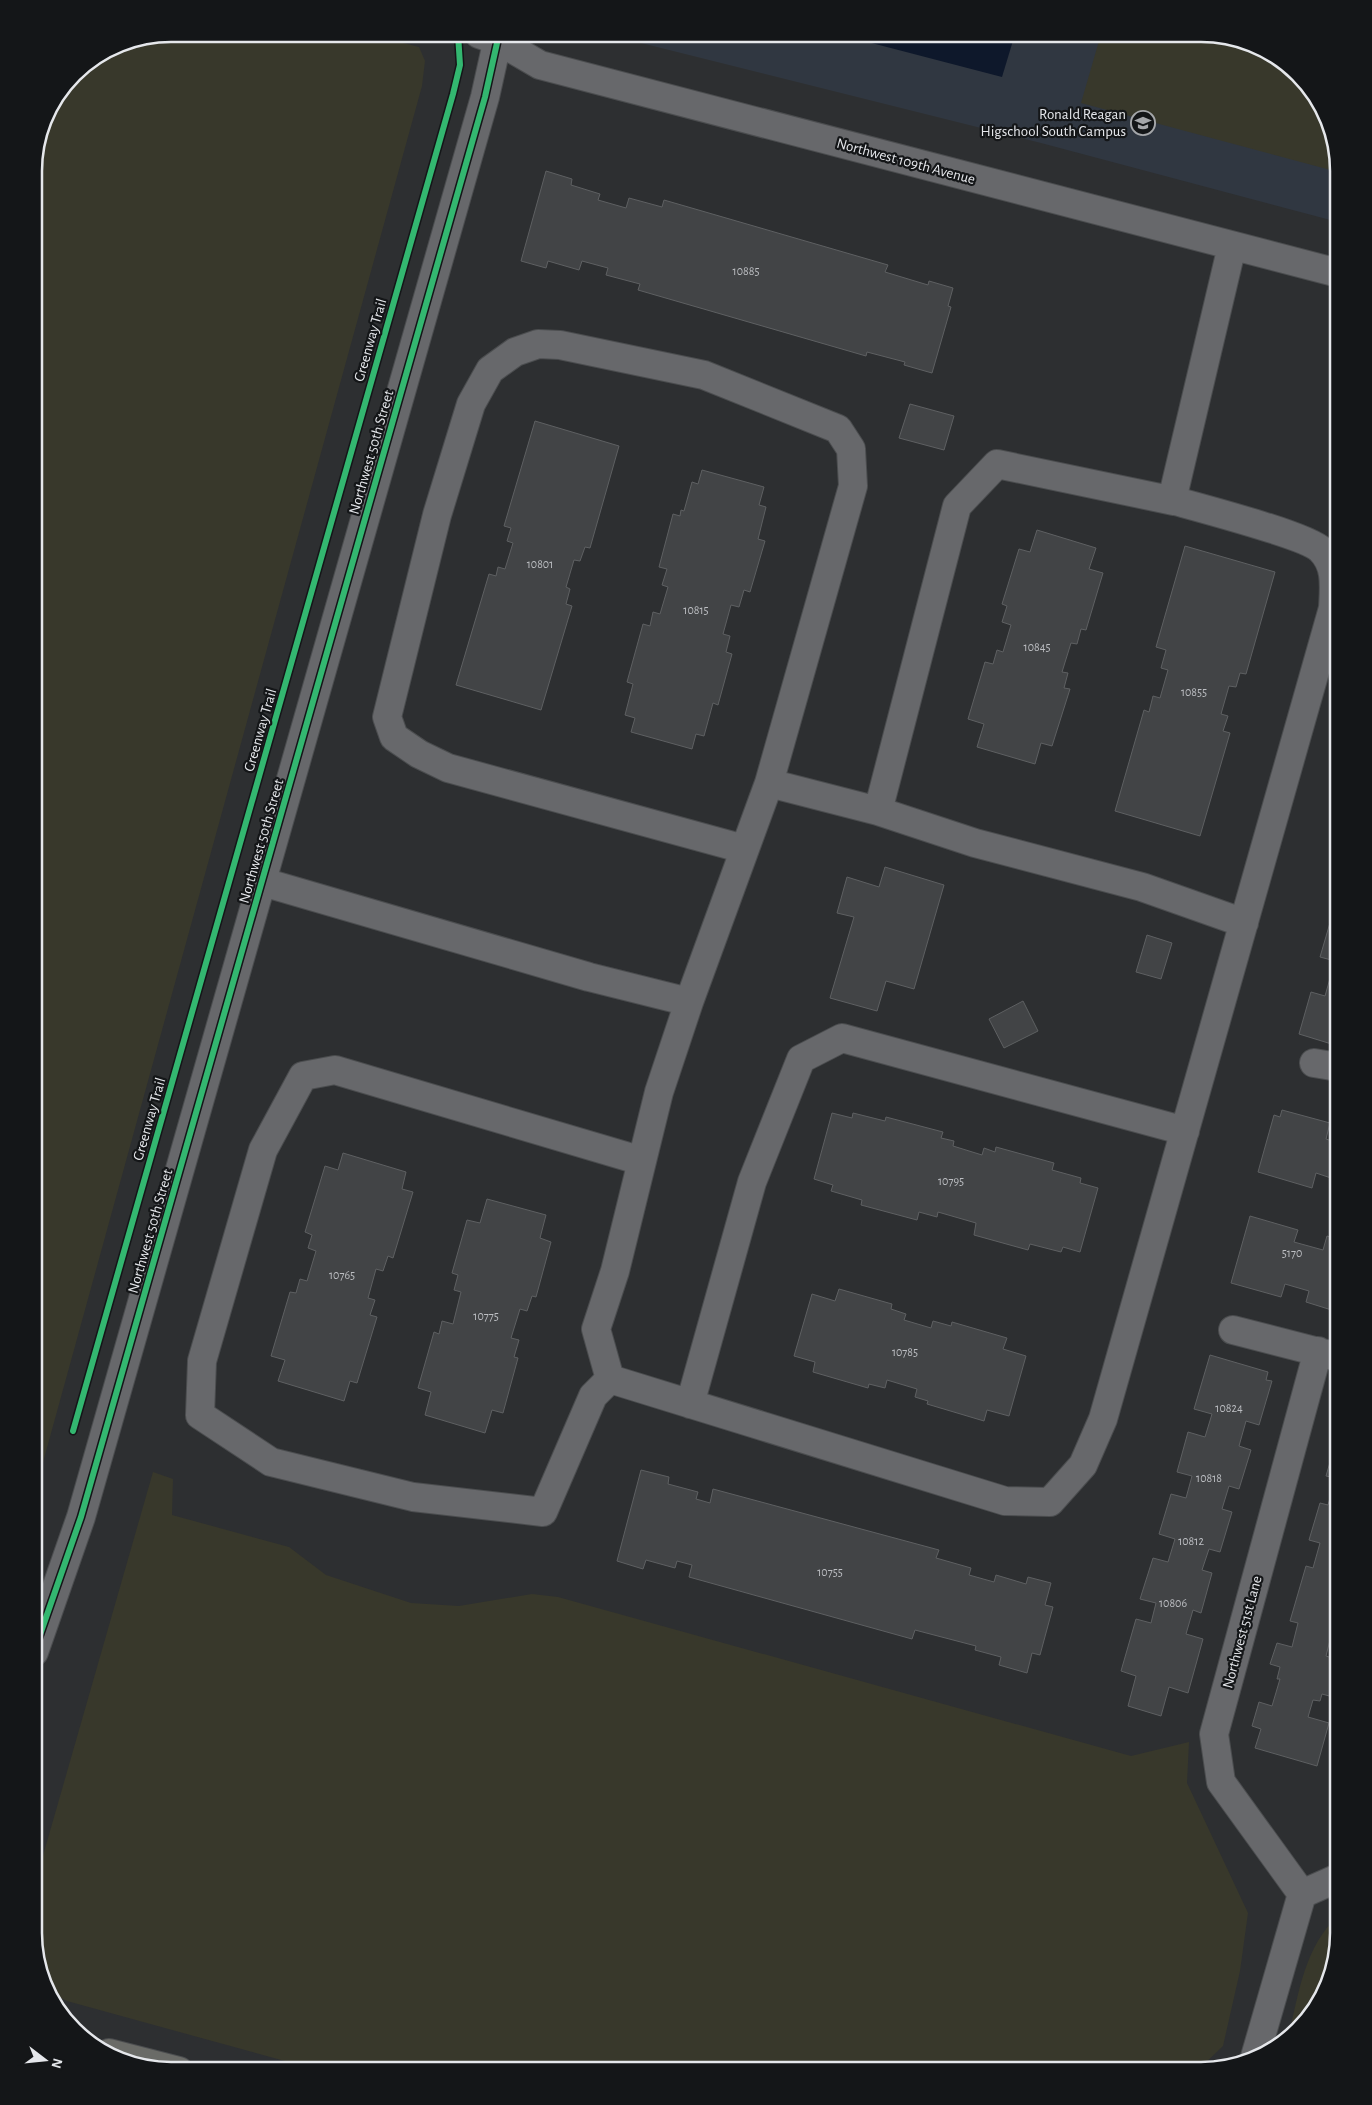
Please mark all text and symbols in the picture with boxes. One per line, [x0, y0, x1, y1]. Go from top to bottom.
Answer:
place label: Ronald Reagan Higschool South Campus [980, 107, 1126, 139]
school or university icon: Ronald Reagan Higschool South Campus [1130, 110, 1156, 136]
street label: Northwest 109th Avenue [835, 136, 977, 187]
house number: 10885 [733, 265, 759, 277]
street label: Greenway Trail [351, 297, 389, 383]
street label: Northwest 50th Street [347, 388, 396, 516]
house number: 10801 [527, 558, 553, 570]
house number: 10815 [683, 604, 709, 616]
house number: 10845 [1024, 641, 1050, 653]
house number: 10855 [1181, 686, 1207, 698]
street label: Greenway Trail [241, 687, 279, 773]
street label: Northwest 50th Street [237, 777, 286, 905]
street label: Greenway Trail [130, 1076, 168, 1162]
street label: Northwest 50th Street [126, 1167, 175, 1295]
house number: 10795 [938, 1175, 964, 1187]
house number: 5170 [1282, 1247, 1302, 1259]
house number: 10765 [329, 1269, 355, 1281]
house number: 10775 [473, 1310, 499, 1322]
house number: 10785 [892, 1346, 918, 1358]
house number: 10824 [1215, 1402, 1243, 1414]
house number: 10818 [1196, 1472, 1222, 1484]
house number: 10812 [1178, 1535, 1204, 1547]
house number: 10755 [817, 1566, 843, 1578]
street label: Northwest 51st Lane [1220, 1574, 1265, 1690]
house number: 10806 [1159, 1597, 1187, 1609]
north arrow [20, 2035, 70, 2085]
text: N [48, 2057, 65, 2070]

